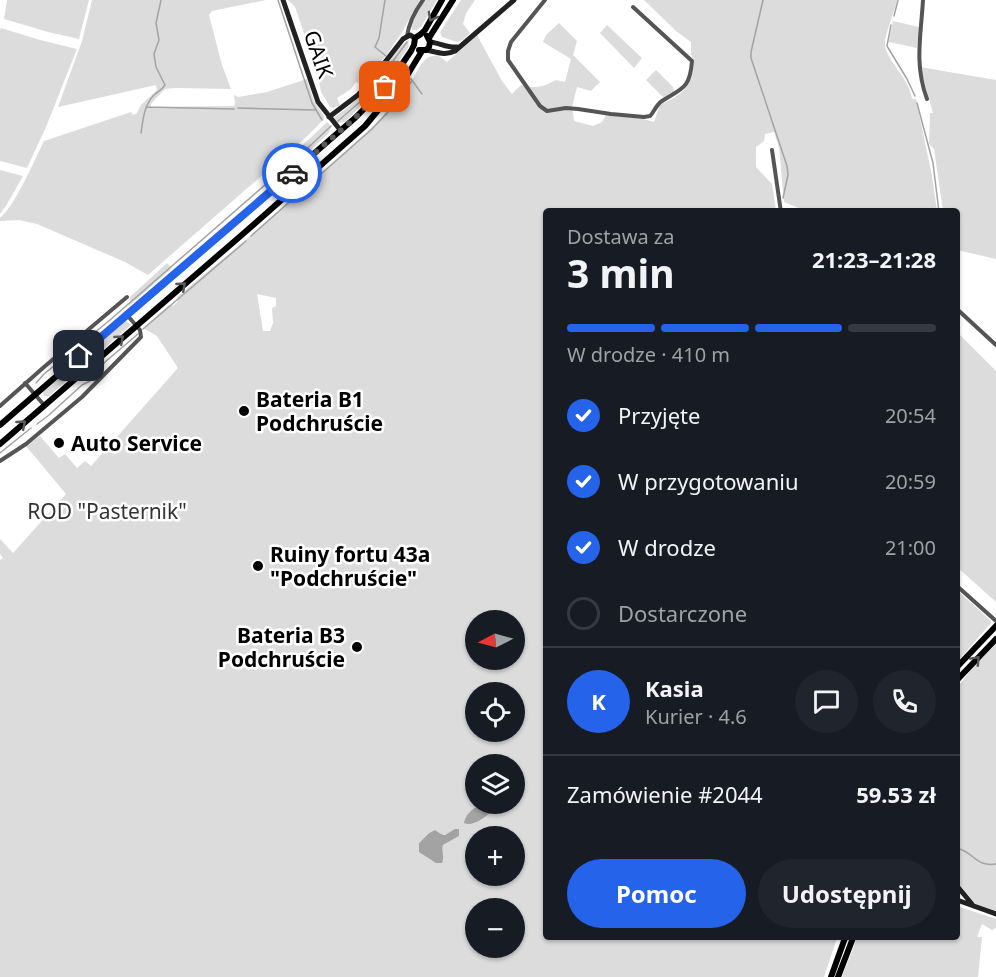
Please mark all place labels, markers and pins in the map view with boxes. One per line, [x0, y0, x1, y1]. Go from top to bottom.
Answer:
pin [359, 61, 410, 112]
pin [53, 330, 104, 381]
place label: Bateria B1 Podchruście [256, 385, 383, 437]
marker: Bateria B1 Podchruście [237, 404, 251, 418]
place label: Auto Service [71, 429, 202, 457]
marker: Auto Service [52, 436, 66, 450]
place label: Ruiny fortu 43a "Podchruście" [270, 540, 430, 592]
marker: Ruiny fortu 43a "Podchruście" [251, 559, 265, 573]
place label: Bateria B3 Podchruście [218, 621, 345, 673]
marker: Bateria B3 Podchruście [350, 640, 364, 654]

